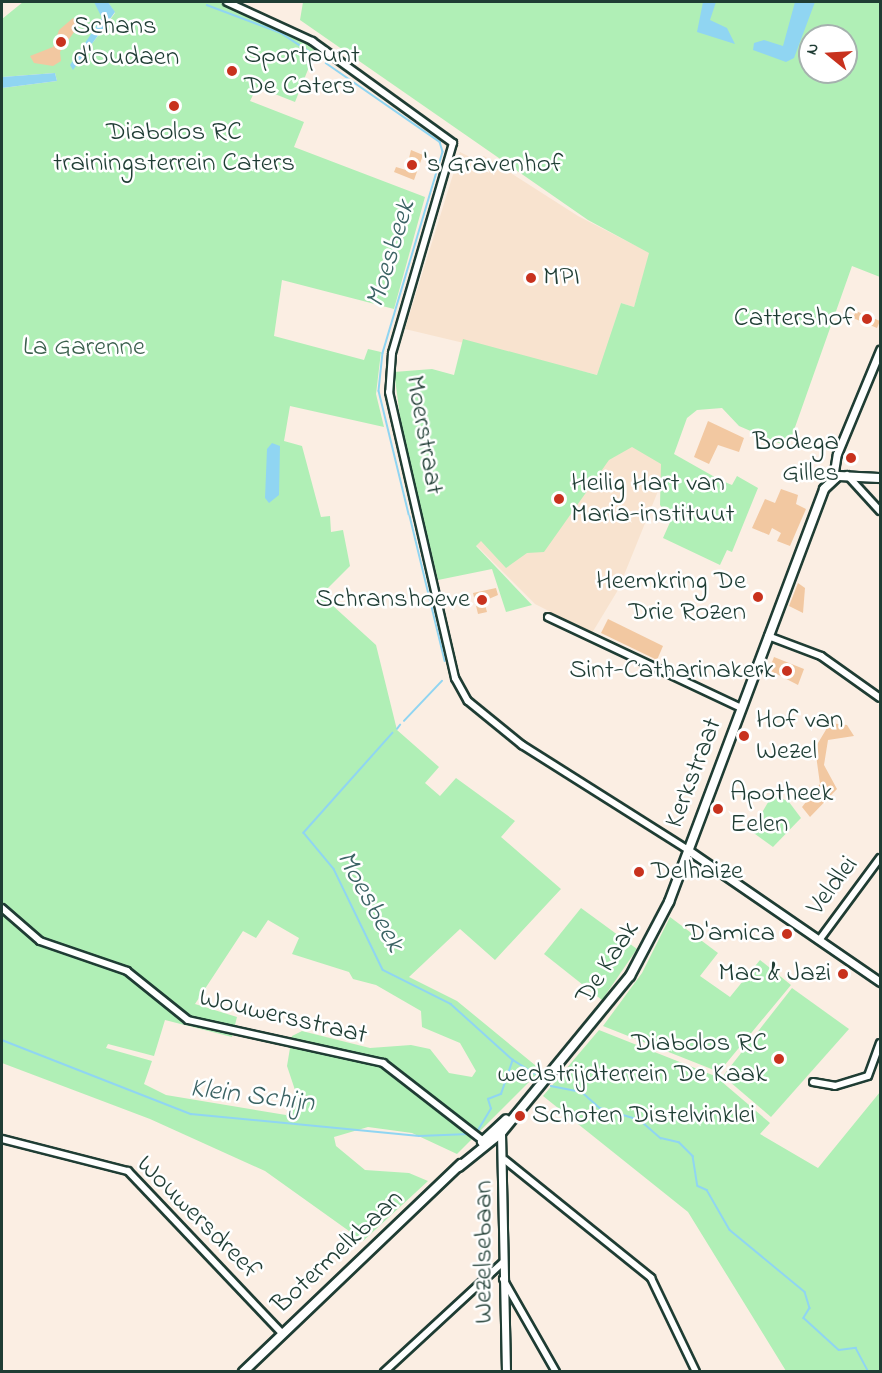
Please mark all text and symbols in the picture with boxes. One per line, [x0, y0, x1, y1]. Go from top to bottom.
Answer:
place label: Schans d'Oudaen [73, 10, 179, 73]
north arrow [798, 24, 858, 84]
marker: Schans d'Oudaen [54, 35, 68, 49]
place label: Sportpunt De Caters [244, 39, 360, 102]
text: N [800, 40, 826, 58]
marker: Sportpunt De Caters [225, 64, 239, 78]
marker: Diabolos RC trainingsterrein Caters [167, 99, 181, 113]
place label: Diabolos RC trainingsterrein Caters [53, 116, 295, 179]
place label: 's Gravenhof [424, 149, 563, 181]
marker: 's Gravenhof [405, 158, 419, 172]
water label: Moesbeek [360, 196, 424, 312]
place label: MPI [543, 262, 580, 294]
marker: MPI [524, 271, 538, 285]
place label: Cattershof [734, 303, 855, 335]
marker: Cattershof [860, 312, 874, 326]
park label: La Garenne [23, 332, 145, 364]
street label: Moerstraat [398, 373, 450, 497]
place label: Bodega Gilles [753, 426, 839, 489]
marker: Bodega Gilles [844, 451, 858, 465]
place label: Heilig Hart van Maria-instituut [571, 467, 735, 530]
marker: Heilig Hart van Maria-instituut [552, 492, 566, 506]
place label: Heemkring De Drie Rozen [596, 565, 746, 628]
place label: Schranshoeve [316, 584, 470, 616]
marker: Heemkring De Drie Rozen [751, 590, 765, 604]
marker: Schranshoeve [475, 593, 489, 607]
place label: Sint-Catharinakerk [569, 655, 775, 687]
marker: Sint-Catharinakerk [780, 664, 794, 678]
place label: Hof van Wezel [756, 704, 843, 767]
street label: Kerkstraat [658, 714, 730, 832]
marker: Hof van Wezel [737, 729, 751, 743]
place label: Apotheek Eelen [730, 777, 833, 840]
marker: Apotheek Eelen [711, 802, 725, 816]
water label: Moesbeek [328, 846, 410, 958]
street label: Veldlei [800, 850, 866, 922]
place label: Delhaize [651, 856, 743, 888]
marker: Delhaize [632, 865, 646, 879]
street label: De Kaak [569, 915, 647, 1011]
place label: D'amica [685, 918, 775, 950]
marker: D'amica [780, 927, 794, 941]
place label: Mac & Jazi [718, 958, 831, 990]
marker: Mac & Jazi [836, 967, 850, 981]
street label: Wouwersstraat [196, 982, 370, 1052]
place label: Diabolos RC wedstrijdterrein De Kaak [498, 1027, 767, 1090]
marker: Diabolos RC wedstrijdterrein De Kaak [772, 1052, 786, 1066]
water label: Klein Schijn [188, 1073, 316, 1121]
place label: Schoten Distelvinklei [532, 1100, 755, 1132]
marker: Schoten Distelvinklei [513, 1109, 527, 1123]
street label: Wouwersdreef [129, 1149, 267, 1287]
street label: Wezelsebaan [468, 1180, 500, 1324]
street label: Botermelkbaan [266, 1183, 410, 1321]

